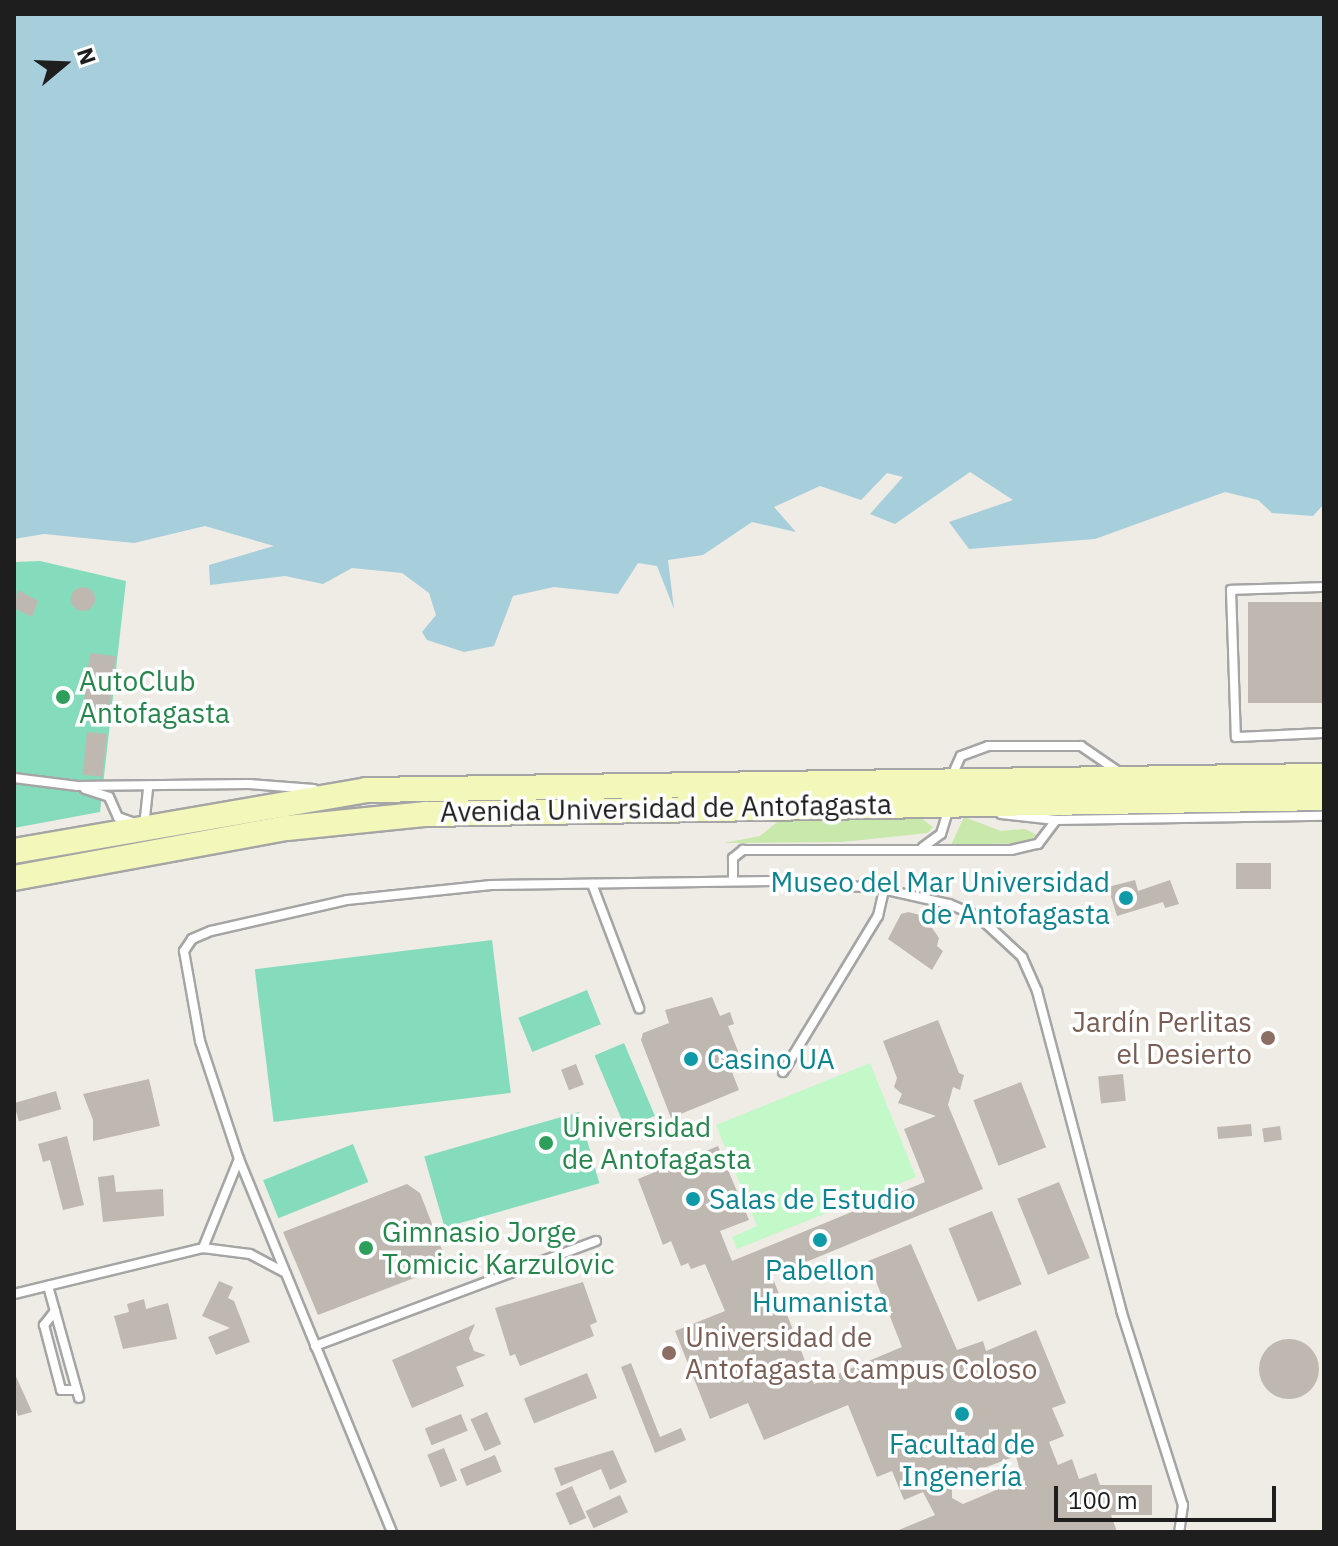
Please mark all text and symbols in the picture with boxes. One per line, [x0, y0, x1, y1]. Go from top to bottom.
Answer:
north arrow [24, 24, 104, 104]
text: N [71, 44, 103, 68]
place label: AutoClub Antofagasta [79, 664, 230, 730]
marker: AutoClub Antofagasta [54, 688, 72, 706]
street label: Avenida Universidad de Antofagasta [440, 787, 892, 829]
place label: Museo del Mar Universidad de Antofagasta [771, 865, 1110, 931]
marker: Museo del Mar Universidad de Antofagasta [1117, 889, 1135, 907]
place label: Jardín Perlitas el Desierto [1072, 1005, 1252, 1071]
marker: Jardín Perlitas el Desierto [1259, 1029, 1277, 1047]
place label: Casino UA [707, 1042, 835, 1076]
marker: Casino UA [682, 1050, 700, 1068]
place label: Universidad de Antofagasta [562, 1110, 751, 1176]
marker: Universidad de Antofagasta [537, 1134, 555, 1152]
place label: Salas de Estudio [709, 1182, 916, 1216]
marker: Salas de Estudio [684, 1190, 702, 1208]
place label: Gimnasio Jorge Tomicic Karzulovic [382, 1215, 614, 1281]
marker: Pabellon Humanista [811, 1231, 829, 1249]
marker: Gimnasio Jorge Tomicic Karzulovic [357, 1239, 375, 1257]
place label: Pabellon Humanista [752, 1253, 888, 1319]
place label: Universidad de Antofagasta Campus Coloso [685, 1320, 1037, 1386]
marker: Universidad de Antofagasta Campus Coloso [660, 1344, 678, 1362]
marker: Facultad de Ingenería [953, 1405, 971, 1423]
place label: Facultad de Ingenería [889, 1427, 1035, 1493]
scale bar [1058, 1470, 1280, 1520]
text: 100 m [1068, 1484, 1138, 1516]

